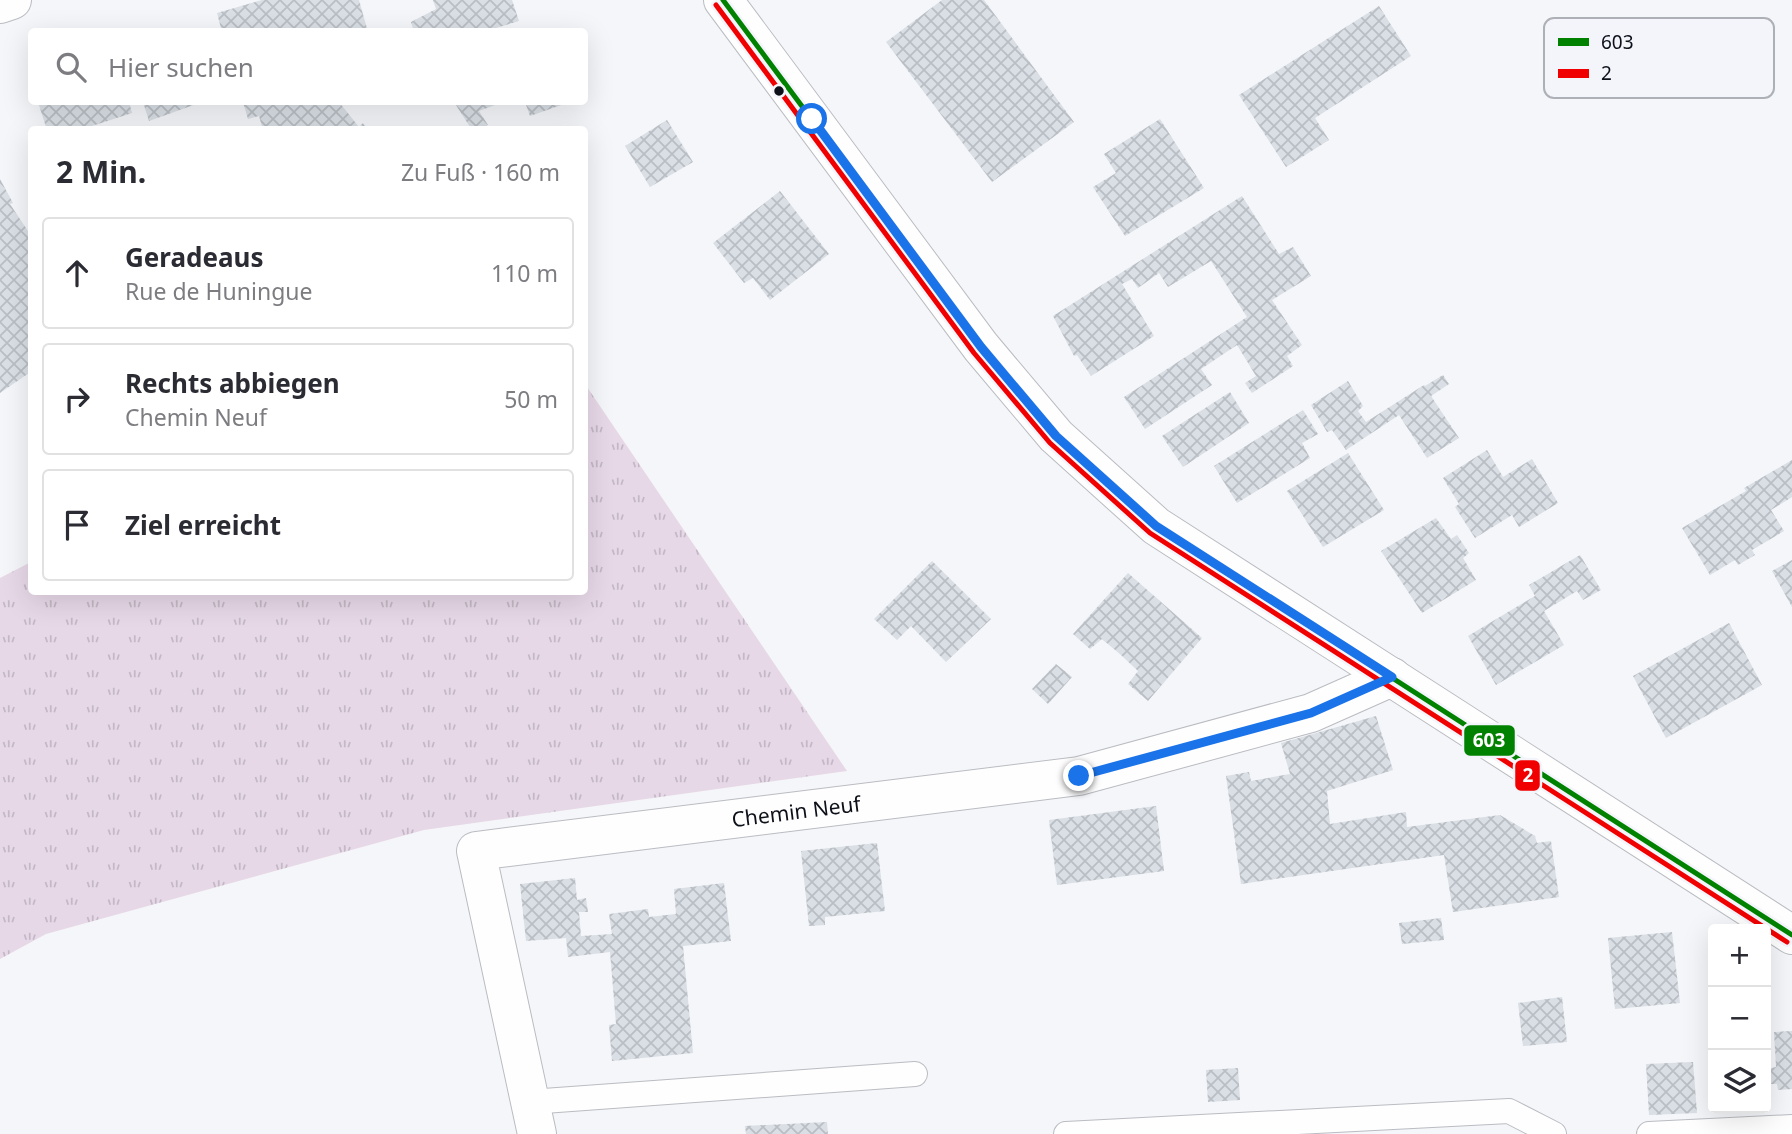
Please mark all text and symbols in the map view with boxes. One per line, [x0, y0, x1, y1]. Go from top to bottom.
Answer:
legend [1544, 18, 1774, 98]
search box [28, 28, 588, 105]
text: 603 [1601, 29, 1634, 55]
icon: search [52, 48, 90, 86]
text: Hier suchen [108, 49, 254, 85]
text: 2 [1601, 60, 1612, 86]
unlabelled marker [772, 84, 786, 98]
route start [796, 103, 827, 134]
text: 2 Min. [56, 151, 146, 192]
text: Zu Fuß · 160 m [401, 156, 560, 188]
text: Geradeaus [125, 239, 264, 275]
icon: ahead [58, 254, 96, 292]
text: 110 m [491, 257, 558, 289]
text: Rue de Huningue [125, 275, 313, 307]
text: Rechts abbiegen [125, 365, 340, 401]
icon: right [58, 380, 96, 418]
text: 50 m [504, 383, 558, 415]
text: Chemin Neuf [125, 401, 267, 433]
icon: arrive [58, 506, 96, 544]
text: Ziel erreicht [125, 507, 281, 543]
line badge: 603 [1463, 724, 1516, 757]
text: 603 [1473, 727, 1505, 753]
line badge: 2 [1514, 759, 1541, 792]
route end [1063, 760, 1094, 791]
text: 2 [1523, 762, 1534, 788]
street label: Chemin Neuf [730, 789, 864, 833]
map controls [1708, 924, 1771, 1113]
button: + [1708, 924, 1771, 987]
button: − [1708, 987, 1771, 1050]
button: layers [1708, 1050, 1771, 1113]

